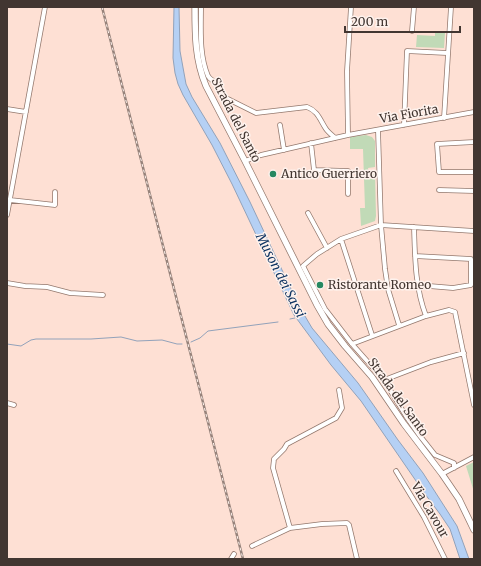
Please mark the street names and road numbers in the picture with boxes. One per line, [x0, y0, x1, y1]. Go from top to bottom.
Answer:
street label: Strada del Santo [209, 75, 264, 165]
street label: Via Fiorita [377, 101, 440, 126]
street label: Strada del Santo [365, 355, 432, 439]
street label: Via Cavour [408, 478, 453, 541]

